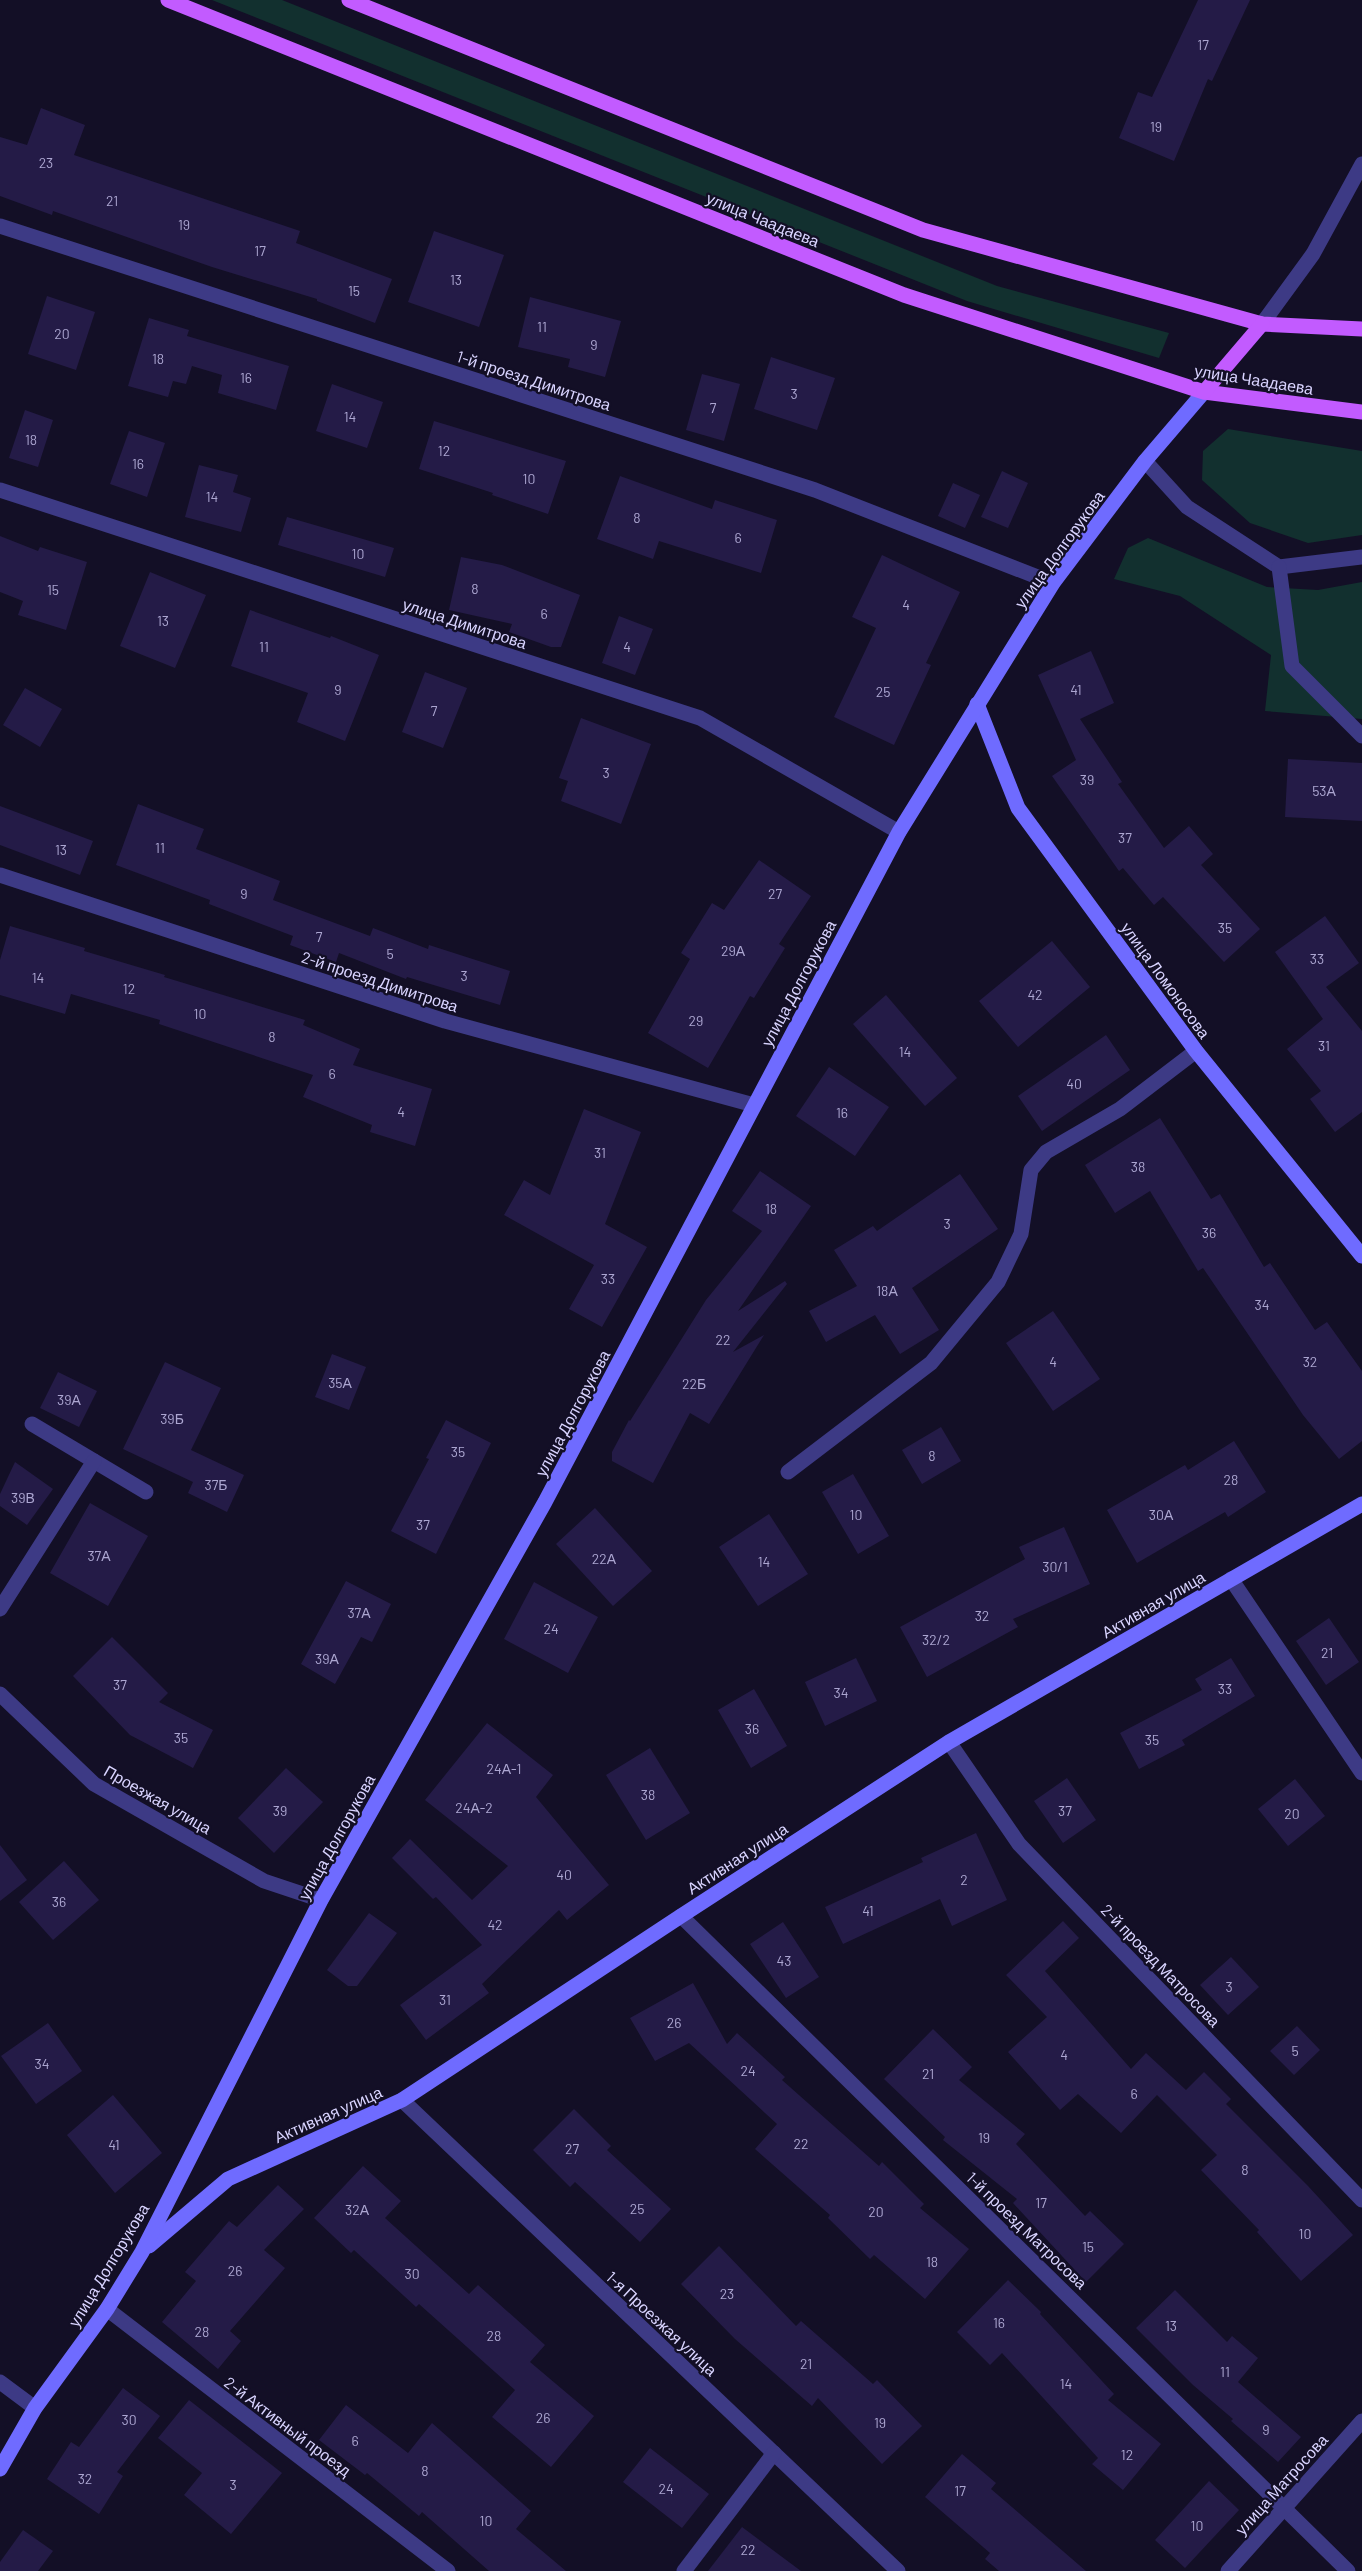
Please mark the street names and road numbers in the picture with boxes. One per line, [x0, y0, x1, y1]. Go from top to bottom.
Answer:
street label: улица Чаадаева [704, 188, 822, 250]
street label: 1-й проезд Димитрова [455, 346, 613, 414]
street label: улица Чаадаева [1193, 360, 1315, 398]
street label: улица Долгорукова [1010, 487, 1108, 611]
street label: улица Димитрова [401, 594, 529, 652]
street label: улица Долгорукова [757, 916, 839, 1049]
street label: улица Ломоносова [1118, 918, 1214, 1042]
street label: 2-й проезд Димитрова [299, 947, 461, 1015]
street label: улица Долгорукова [531, 1346, 613, 1479]
street label: Активная улица [1098, 1567, 1208, 1641]
street label: Проезжая улица [101, 1761, 215, 1837]
street label: улица Долгорукова [294, 1771, 378, 1903]
street label: Активная улица [683, 1818, 791, 1898]
street label: 2-й проезд Матросова [1098, 1900, 1225, 2030]
street label: Активная улица [271, 2082, 385, 2146]
street label: 1-й проезд Матросова [963, 2168, 1091, 2292]
street label: улица Долгорукова [64, 2200, 152, 2330]
street label: 1-я Проезжая улица [603, 2267, 721, 2379]
street label: 2-й Активный проезд [221, 2372, 356, 2480]
street label: улица Матросова [1231, 2430, 1331, 2538]

